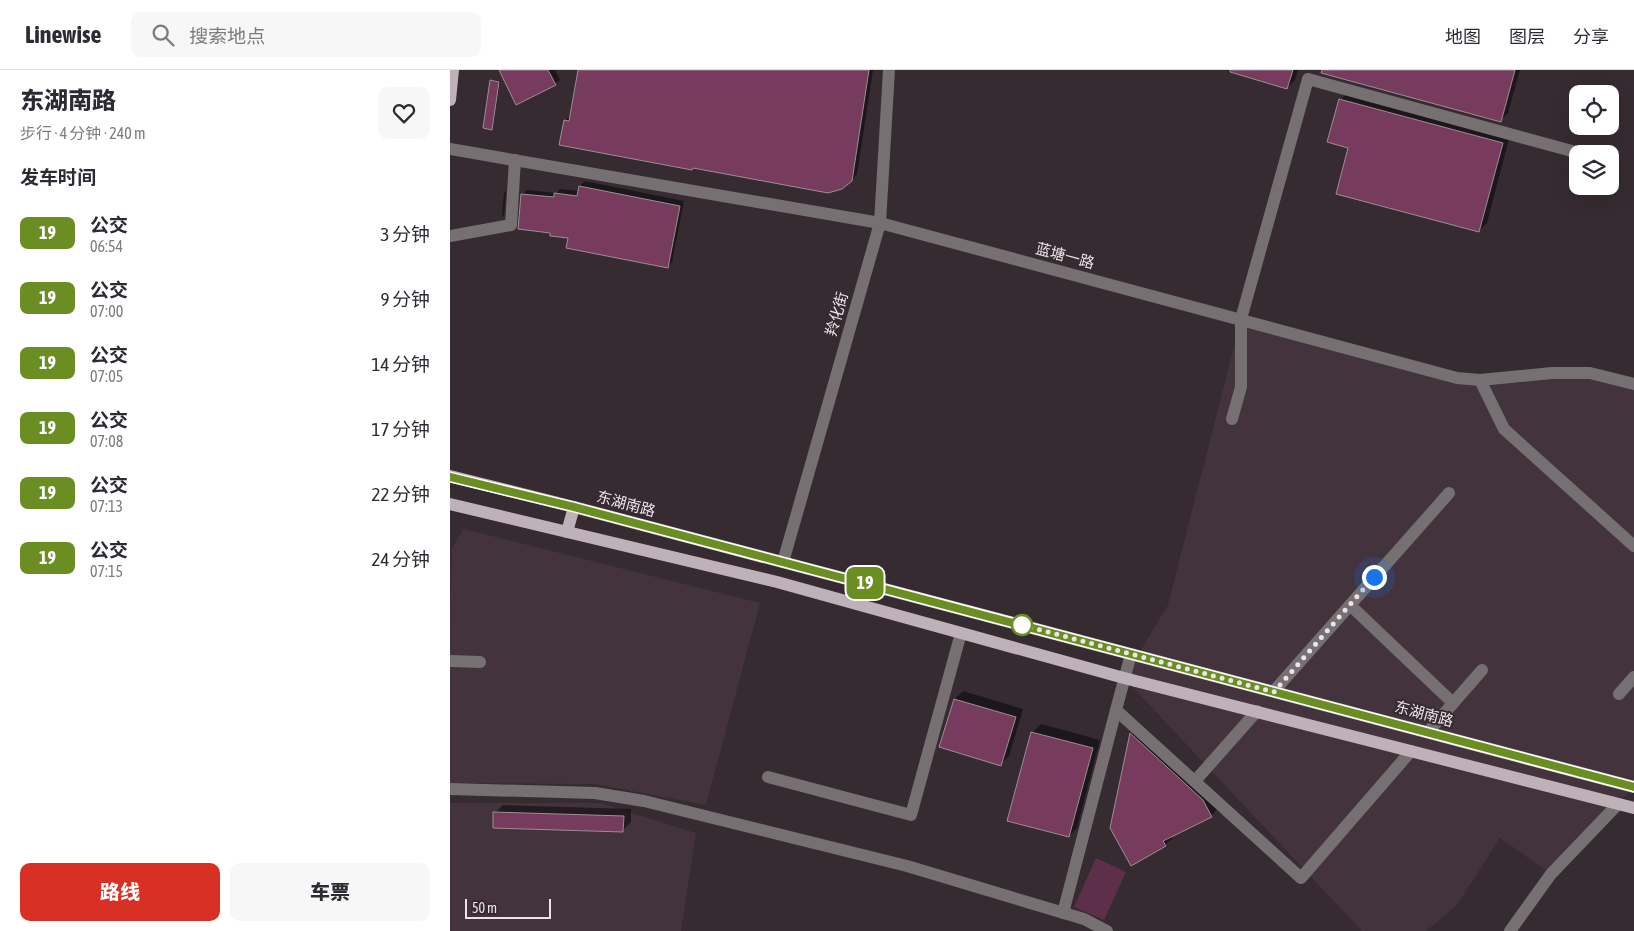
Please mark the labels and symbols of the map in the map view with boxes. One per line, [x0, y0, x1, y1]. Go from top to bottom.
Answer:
street label: 蓝塘一路 [1034, 240, 1096, 271]
street label: 羚化街 [822, 290, 851, 338]
street label: 东湖南路 [595, 488, 657, 519]
your location [1362, 565, 1387, 590]
line badge: 19 [842, 567, 888, 599]
unlabelled marker [1011, 614, 1033, 636]
street label: 东湖南路 [1393, 698, 1455, 729]
scale bar [465, 896, 551, 919]

